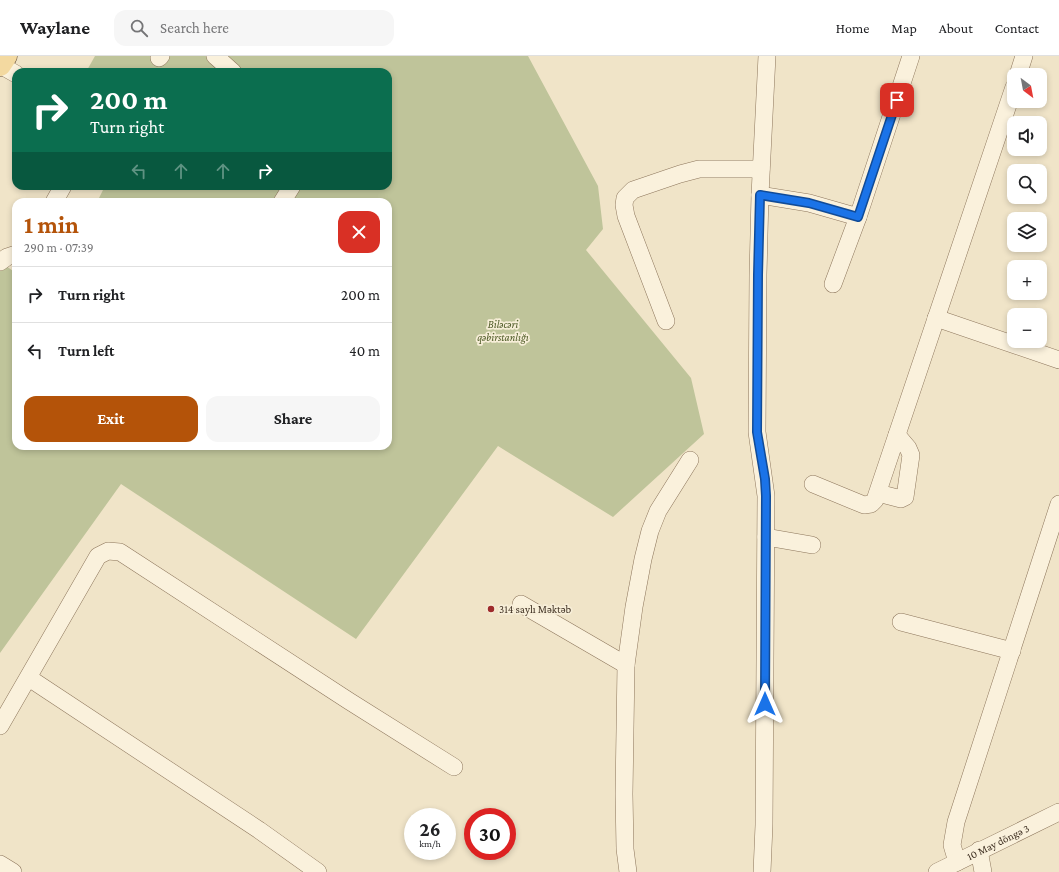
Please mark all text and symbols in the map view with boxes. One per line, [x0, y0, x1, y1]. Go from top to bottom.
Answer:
search box [114, 10, 394, 46]
text: Waylane [20, 17, 90, 38]
icon: search [128, 17, 150, 39]
text: Search here [160, 20, 229, 36]
text: Home [836, 20, 869, 36]
text: Map [891, 20, 917, 36]
text: About [939, 20, 973, 36]
text: Contact [995, 20, 1039, 36]
north arrow [1007, 68, 1047, 108]
map controls [1007, 68, 1047, 348]
pin [880, 83, 914, 117]
icon: right [24, 84, 76, 136]
text: 200 m [90, 84, 167, 115]
icon: arrive [886, 89, 908, 111]
button: sound [1007, 116, 1047, 156]
text: Turn right [90, 117, 164, 137]
icon: left [128, 160, 150, 182]
icon: ahead [170, 160, 192, 182]
icon: ahead [212, 160, 234, 182]
icon: right [254, 160, 276, 182]
button: search [1007, 164, 1047, 204]
text: 1 min [24, 211, 79, 238]
button: close [338, 211, 380, 253]
button: layers [1007, 212, 1047, 252]
text: 290 m · 07:39 [24, 240, 94, 255]
button: + [1007, 260, 1047, 300]
icon: right [24, 284, 46, 306]
text: Turn right [58, 287, 125, 303]
text: 200 m [341, 287, 380, 303]
button: − [1007, 308, 1047, 348]
park label: Biləcəri qəbirstanlığı [477, 318, 529, 344]
icon: left [24, 340, 46, 362]
text: Turn left [58, 343, 114, 359]
text: 40 m [349, 343, 380, 359]
button: Exit [24, 396, 198, 442]
button: Share [206, 396, 380, 442]
place label: 314 saylı Məktəb [499, 603, 572, 616]
marker: 314 saylı Məktəb [486, 604, 496, 614]
position arrow [744, 683, 786, 725]
speed limit sign: 30 [464, 808, 516, 860]
text: 26 [419, 818, 441, 840]
street label: 10 May döngə 3 [965, 822, 1031, 862]
text: km/h [419, 838, 441, 849]

